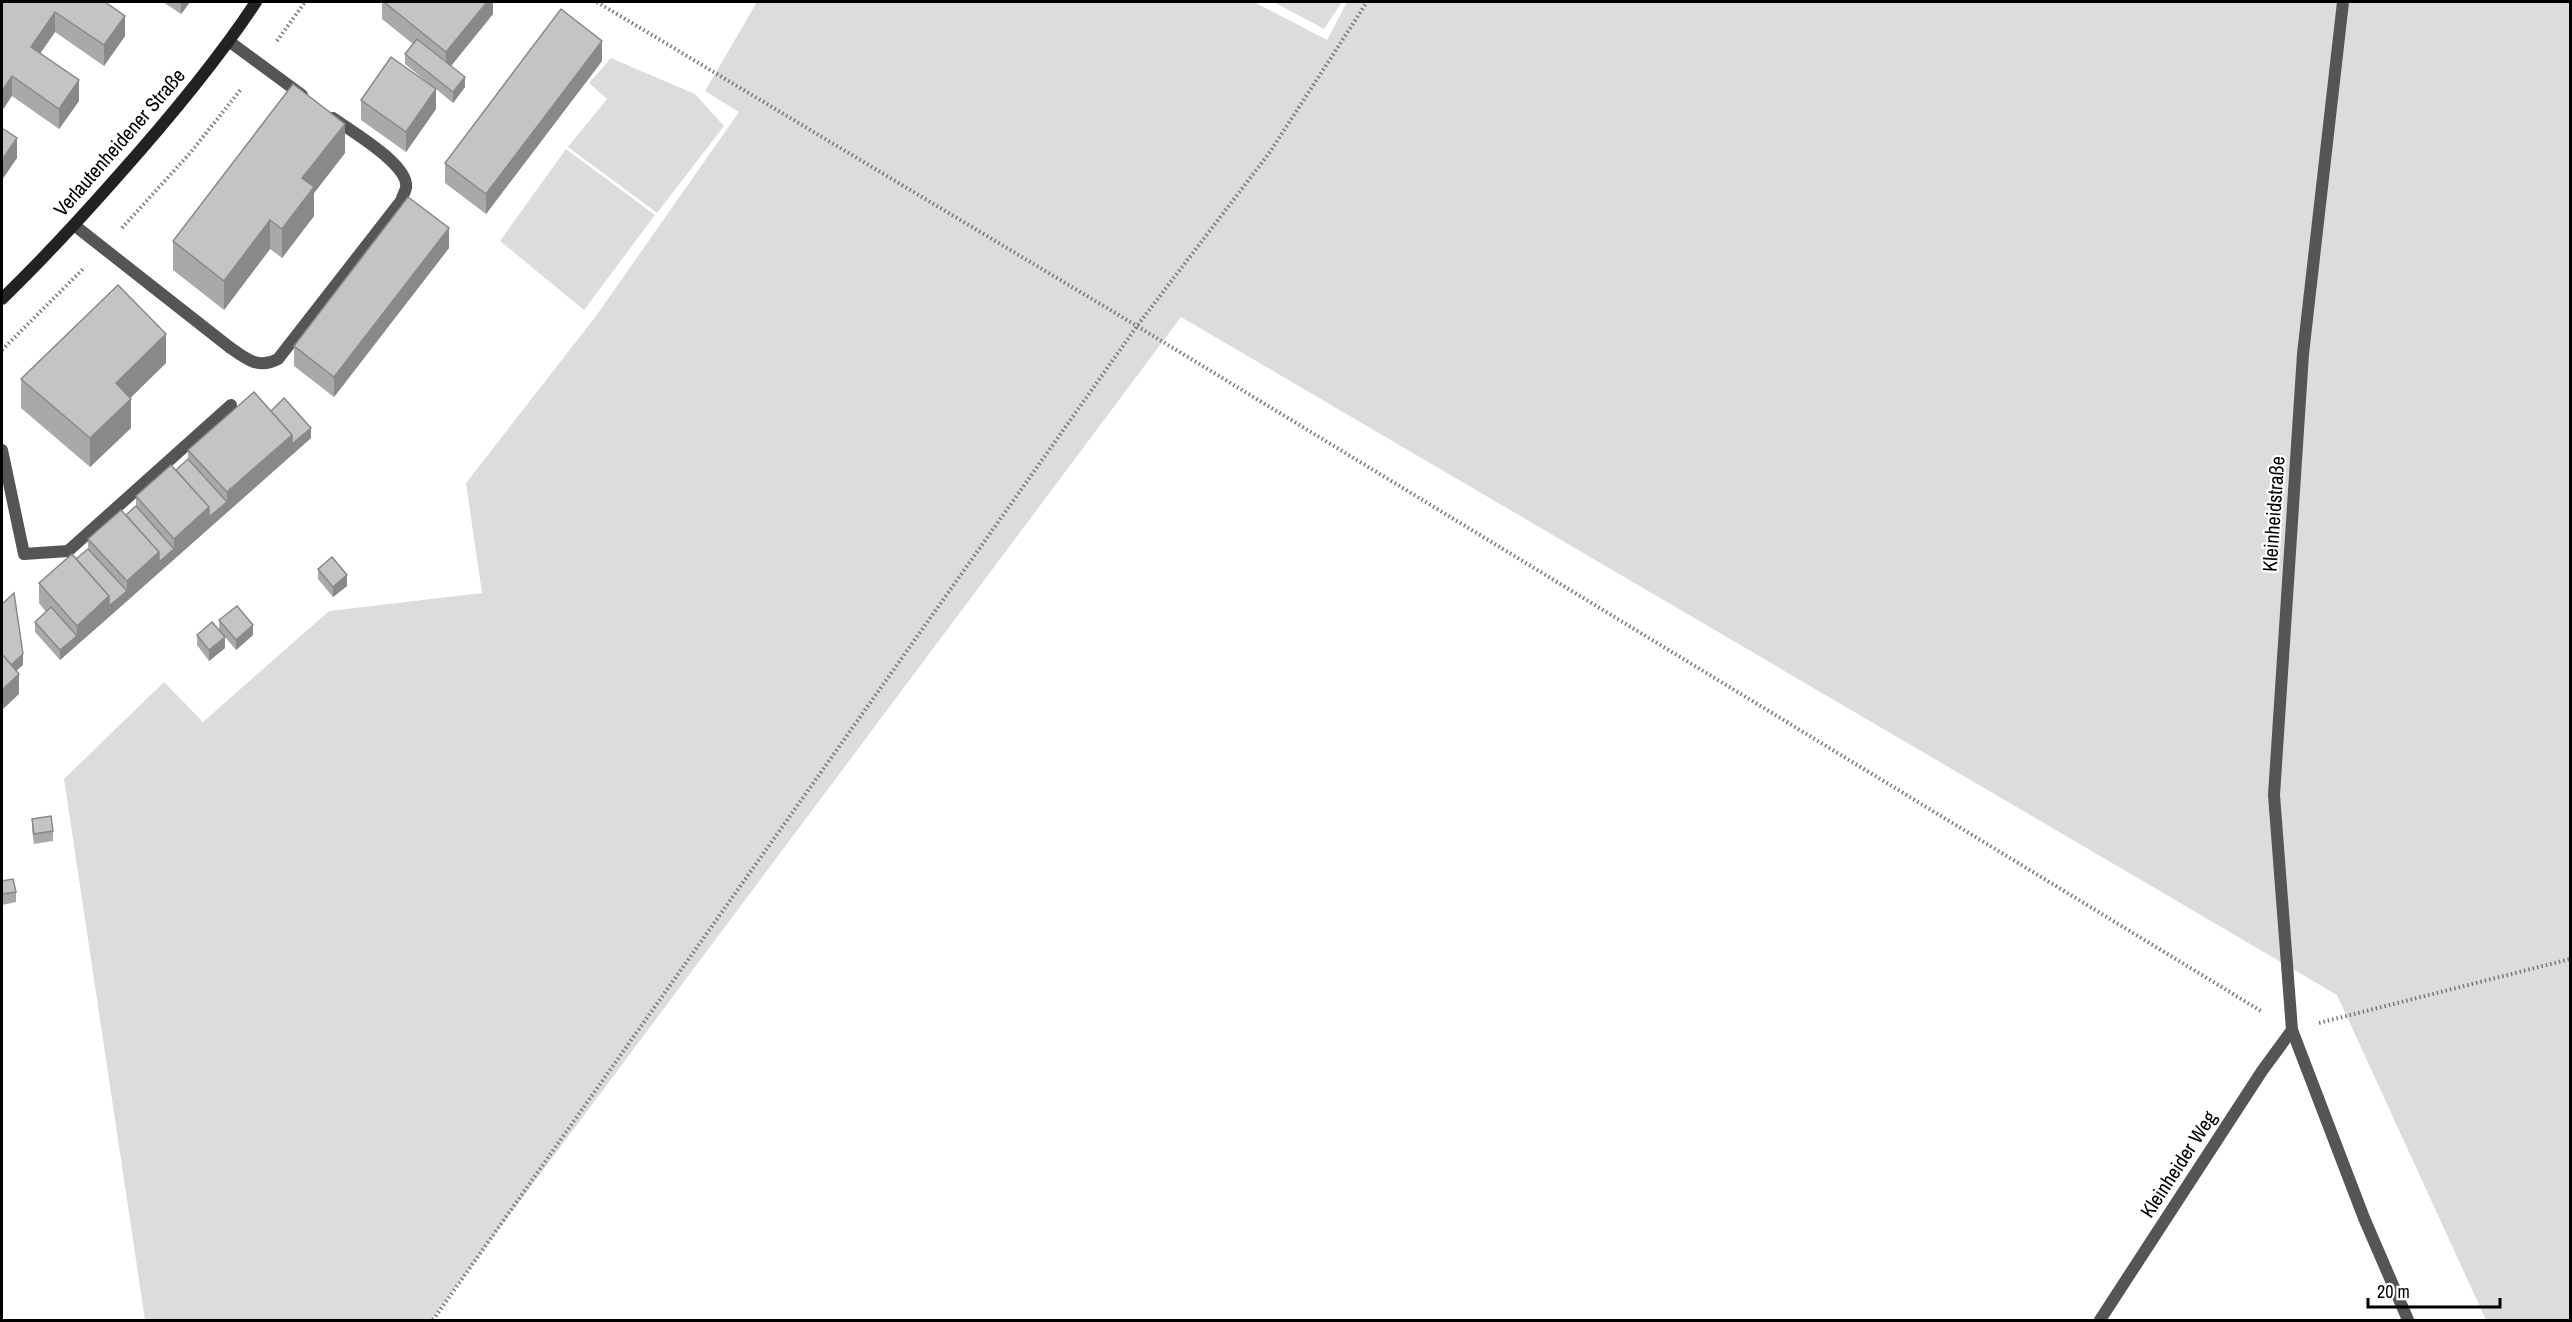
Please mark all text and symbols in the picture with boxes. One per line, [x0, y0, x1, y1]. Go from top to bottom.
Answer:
street label: Verlautenheidener Straße [47, 62, 191, 222]
street label: Kleinheidstraße [2255, 455, 2291, 573]
street label: Kleinheider Weg [2133, 1106, 2223, 1222]
scale bar [2368, 1271, 2500, 1309]
text: 20 m [2377, 1279, 2410, 1304]

